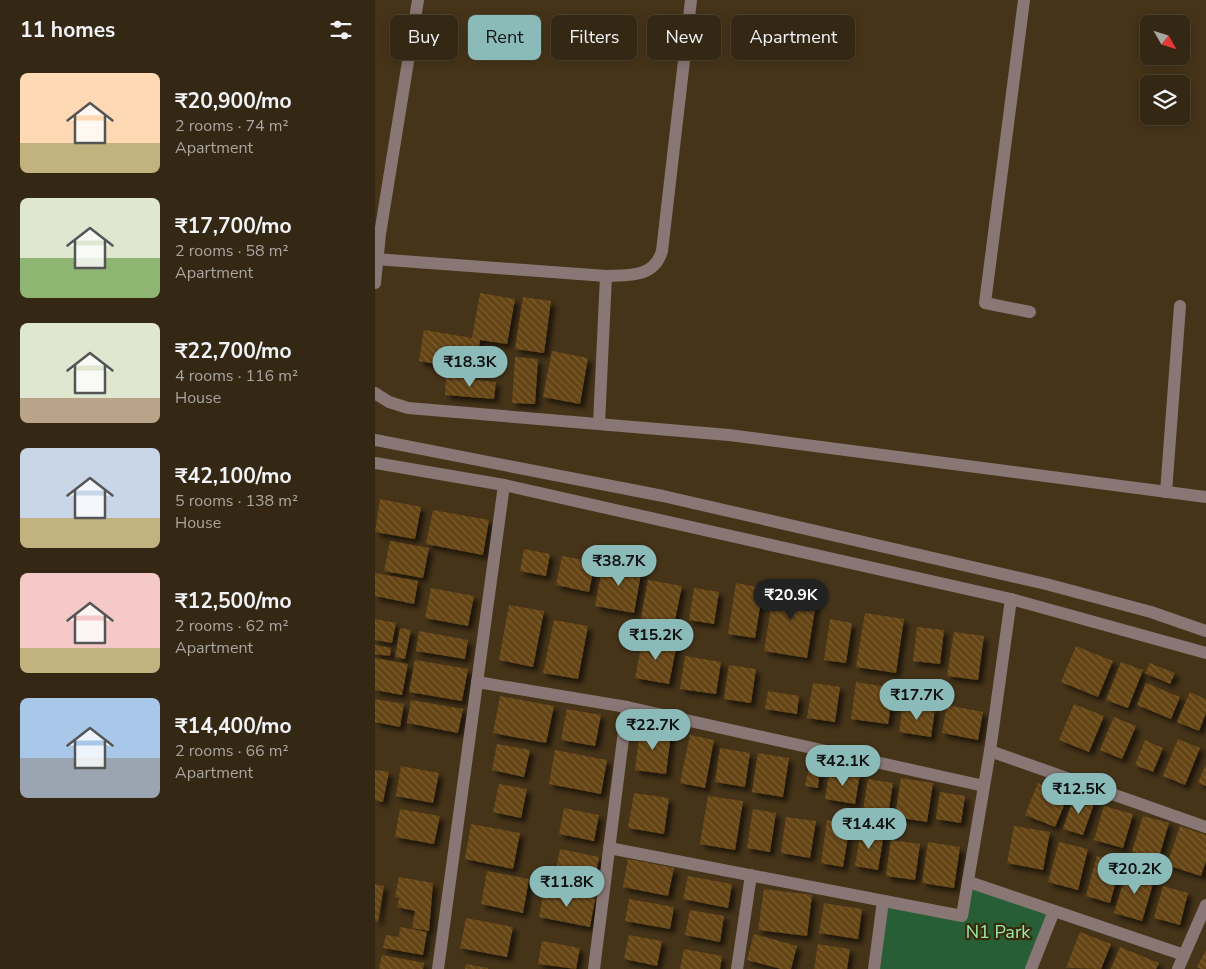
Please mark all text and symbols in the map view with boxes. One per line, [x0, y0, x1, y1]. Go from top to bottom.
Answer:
chip: Buy [390, 15, 458, 60]
chip: Rent [468, 15, 541, 60]
chip: Filters [551, 15, 637, 60]
chip: New [647, 15, 721, 60]
chip: Apartment [731, 15, 855, 60]
north arrow [1140, 15, 1190, 65]
map controls [1140, 15, 1190, 125]
text: 11 homes [20, 16, 115, 44]
icon: filters [327, 16, 355, 44]
button: layers [1140, 75, 1190, 125]
text: ₹20,900/mo [175, 87, 292, 115]
icon: home [60, 93, 120, 153]
text: 2 rooms · 74 m² [175, 115, 288, 137]
text: Apartment [175, 137, 253, 159]
text: ₹17,700/mo [175, 212, 292, 240]
icon: home [60, 218, 120, 278]
text: 2 rooms · 58 m² [175, 240, 288, 262]
text: Apartment [175, 262, 253, 284]
text: ₹22,700/mo [175, 337, 292, 365]
icon: home [60, 343, 120, 403]
pin: ₹18.3K [429, 346, 511, 388]
text: ₹18.3K [444, 351, 497, 373]
text: 4 rooms · 116 m² [175, 365, 298, 387]
text: House [175, 387, 221, 409]
text: ₹42,100/mo [175, 462, 292, 490]
icon: home [60, 468, 120, 528]
text: 5 rooms · 138 m² [175, 490, 298, 512]
text: House [175, 512, 221, 534]
pin: ₹38.7K [578, 544, 660, 587]
text: ₹38.7K [593, 550, 646, 572]
pin: ₹20.9K [750, 578, 832, 621]
text: ₹20.9K [765, 584, 818, 606]
text: ₹12,500/mo [175, 587, 292, 615]
icon: home [60, 593, 120, 653]
text: 2 rooms · 62 m² [175, 615, 288, 637]
pin: ₹15.2K [615, 618, 697, 661]
text: ₹15.2K [630, 624, 683, 646]
text: Apartment [175, 637, 253, 659]
pin: ₹17.7K [876, 678, 958, 721]
text: ₹17.7K [891, 684, 944, 706]
pin: ₹22.7K [612, 708, 694, 751]
text: ₹14,400/mo [175, 712, 292, 740]
text: ₹22.7K [627, 714, 680, 736]
icon: home [60, 718, 120, 778]
text: 2 rooms · 66 m² [175, 740, 288, 762]
pin: ₹42.1K [802, 744, 884, 787]
text: ₹42.1K [817, 750, 870, 772]
text: Apartment [175, 762, 253, 784]
pin: ₹12.5K [1038, 772, 1120, 815]
text: ₹12.5K [1053, 778, 1106, 800]
pin: ₹14.4K [828, 808, 910, 850]
text: ₹14.4K [843, 813, 896, 835]
pin: ₹20.2K [1094, 852, 1176, 895]
text: ₹20.2K [1109, 858, 1162, 880]
pin: ₹11.8K [526, 866, 608, 908]
text: ₹11.8K [541, 871, 594, 893]
park label: N1 Park [966, 920, 1031, 944]

